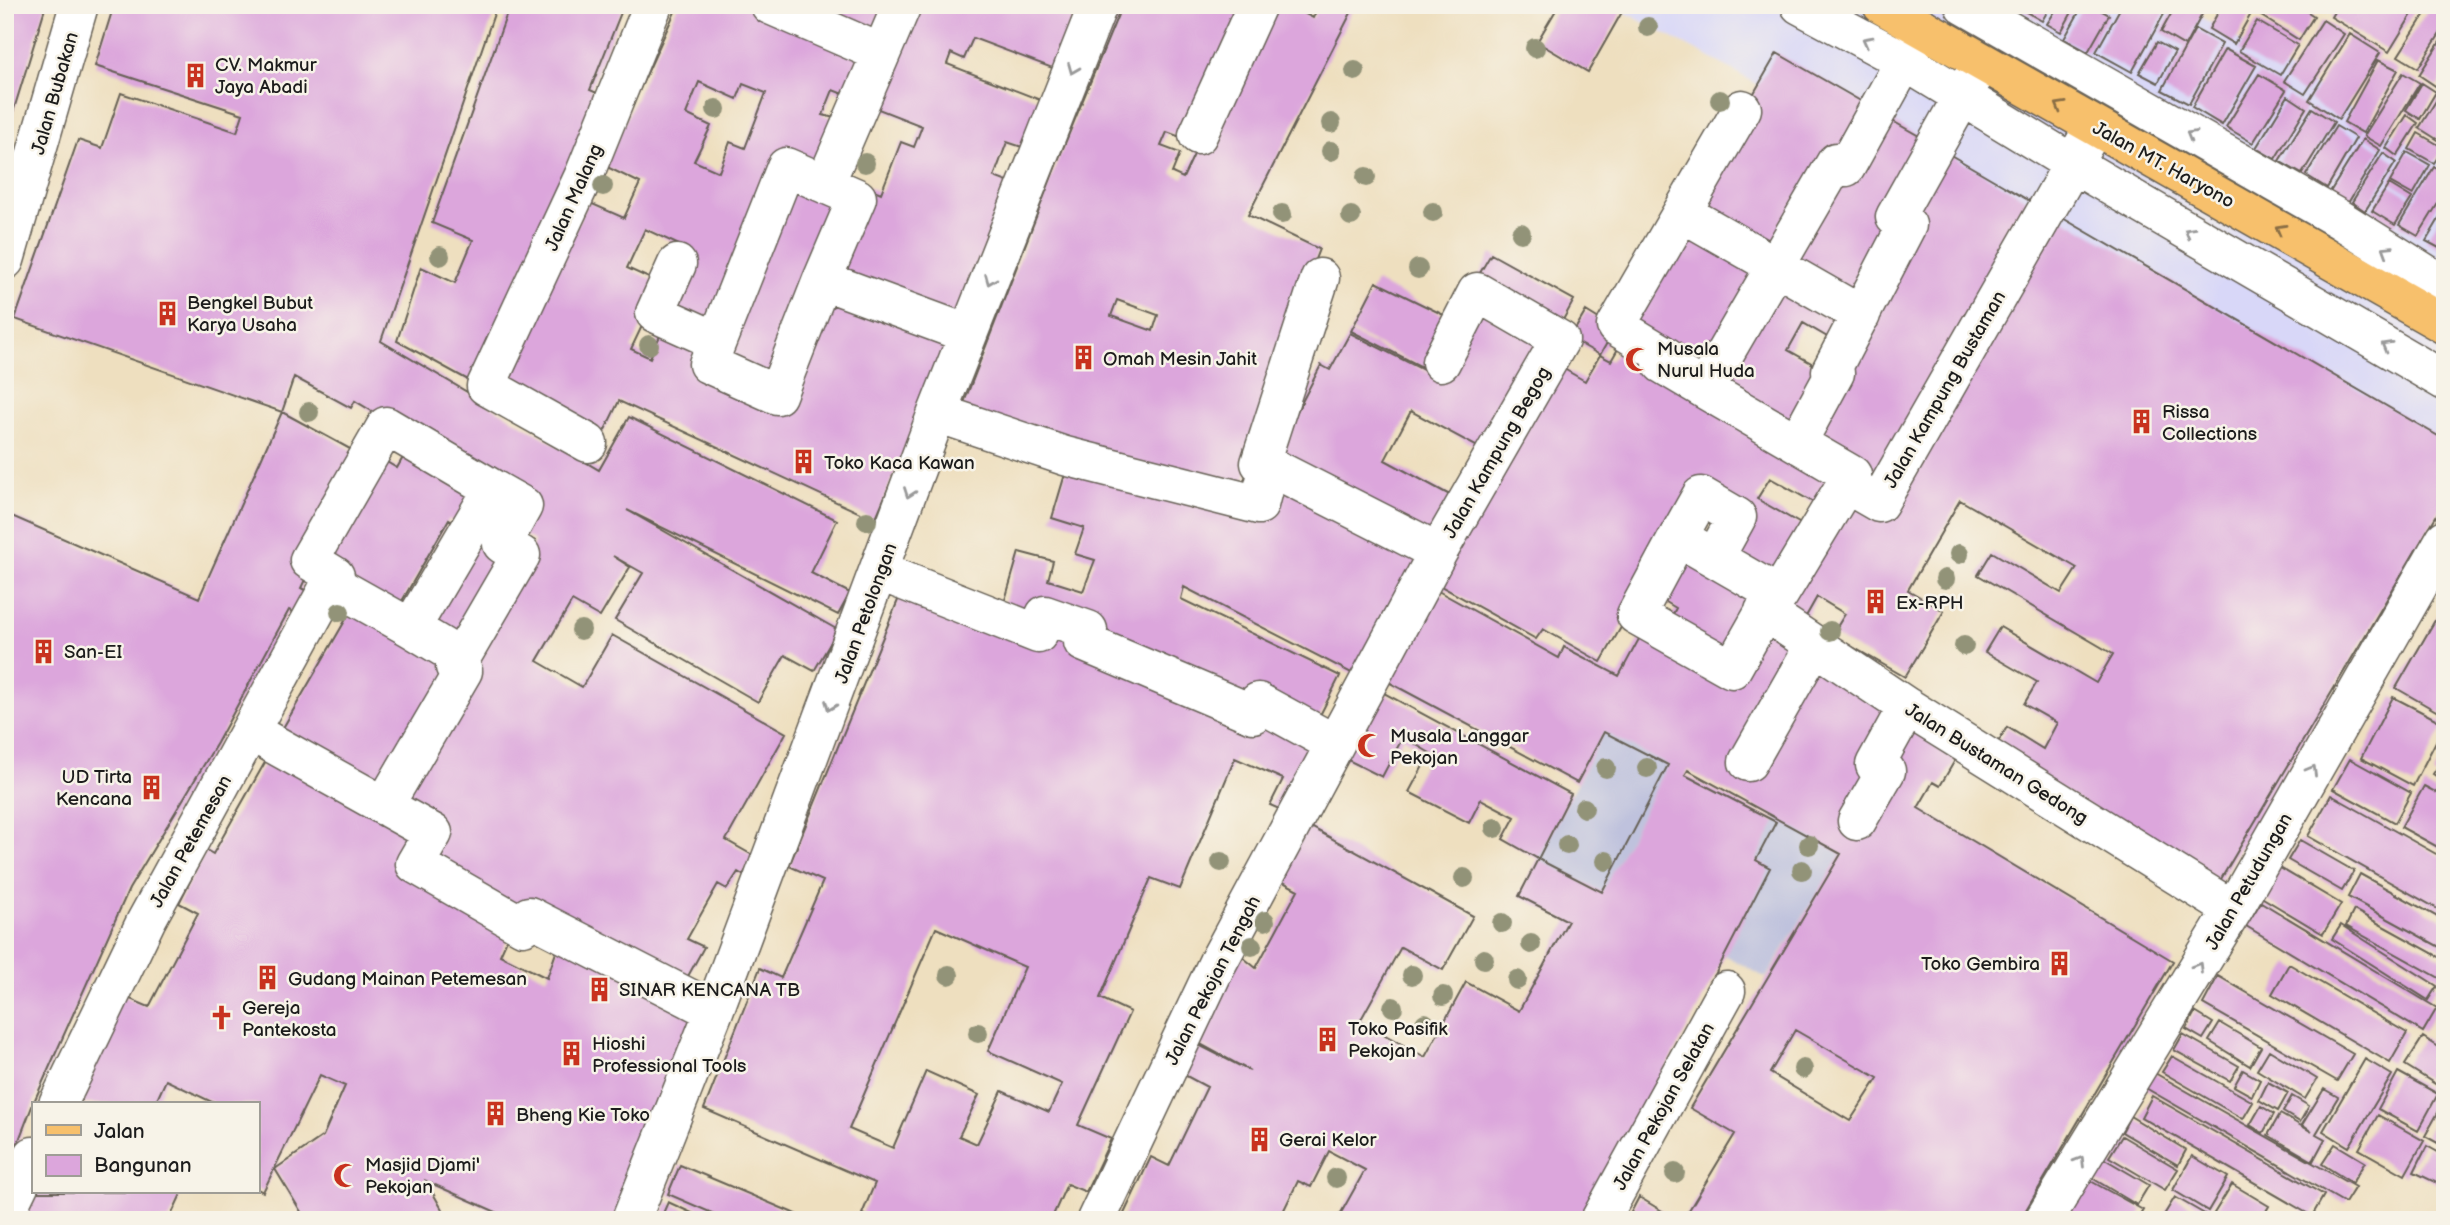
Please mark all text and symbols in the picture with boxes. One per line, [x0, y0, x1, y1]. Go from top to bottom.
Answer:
street label: Jalan Bubakan [27, 29, 84, 157]
one-way arrow [1862, 36, 1874, 49]
place label: CV. Makmur Jaya Abadi [215, 54, 318, 99]
building icon: CV. Makmur Jaya Abadi [181, 61, 209, 89]
one-way arrow [1068, 62, 1082, 74]
one-way arrow [2054, 101, 2067, 114]
street label: Jalan MT. Haryono [2088, 117, 2238, 214]
one-way arrow [2185, 130, 2198, 143]
street label: Jalan Malang [541, 141, 608, 255]
one-way arrow [2275, 224, 2287, 237]
one-way arrow [2184, 227, 2196, 240]
one-way arrow [2382, 245, 2395, 258]
one-way arrow [984, 274, 998, 286]
street label: Jalan Kampung Bustaman [1879, 287, 2011, 492]
place label: Bengkel Bubut Karya Usaha [187, 292, 313, 337]
building icon: Bengkel Bubut Karya Usaha [153, 299, 181, 327]
place label: Musala Nurul Huda [1657, 338, 1755, 383]
one-way arrow [2380, 341, 2393, 354]
building icon: Omah Mesin Jahit [1069, 344, 1097, 372]
mosque icon: Musala Nurul Huda [1623, 345, 1651, 373]
place label: Omah Mesin Jahit [1103, 348, 1257, 371]
street label: Jalan Kampung Begog [1439, 363, 1556, 543]
place label: Rissa Collections [2162, 401, 2257, 446]
building icon: Rissa Collections [2128, 408, 2156, 436]
building icon: Toko Kaca Kawan [790, 448, 818, 476]
place label: Toko Kaca Kawan [824, 452, 975, 475]
one-way arrow [903, 486, 917, 499]
street label: Jalan Petolongan [830, 540, 902, 687]
building icon: Ex-RPH [1862, 588, 1890, 616]
place label: Ex-RPH [1896, 592, 1964, 615]
building icon: San-EI [30, 637, 58, 665]
place label: San-EI [64, 641, 122, 664]
street label: Jalan Bustaman Gedong [1901, 699, 2092, 830]
one-way arrow [824, 700, 838, 712]
place label: Musala Langgar Pekojan [1390, 725, 1530, 770]
mosque icon: Musala Langgar Pekojan [1356, 732, 1384, 760]
one-way arrow [2304, 765, 2317, 778]
place label: UD Tirta Kencana [56, 766, 132, 811]
street label: Jalan Petemesan [145, 771, 237, 912]
building icon: UD Tirta Kencana [138, 773, 166, 801]
street label: Jalan Petudungan [2201, 809, 2298, 954]
street label: Jalan Pekojan Tengah [1161, 892, 1266, 1069]
building icon: Toko Gembira [2046, 949, 2074, 977]
place label: Toko Gembira [1921, 953, 2040, 976]
one-way arrow [2189, 961, 2202, 974]
building icon: Gudang Mainan Petemesan [254, 964, 282, 992]
place label: Gudang Mainan Petemesan [288, 968, 527, 991]
building icon: SINAR KENCANA TB [585, 975, 613, 1003]
place label: SINAR KENCANA TB [619, 979, 800, 1002]
place label: Gereja Pantekosta [242, 997, 336, 1042]
church icon: Gereja Pantekosta [208, 1004, 236, 1032]
place label: Toko Pasifik Pekojan [1348, 1018, 1448, 1063]
street label: Jalan Pekojan Selatan [1609, 1019, 1720, 1194]
building icon: Toko Pasifik Pekojan [1314, 1025, 1342, 1053]
place label: Hioshi Professional Tools [592, 1033, 747, 1078]
building icon: Hioshi Professional Tools [558, 1040, 586, 1068]
building icon: Bheng Kie Toko [482, 1100, 510, 1128]
legend [32, 1102, 259, 1194]
place label: Bheng Kie Toko [516, 1104, 650, 1127]
text: Jalan [94, 1119, 145, 1144]
building icon: Gerai Kelor [1245, 1125, 1273, 1153]
place label: Gerai Kelor [1279, 1129, 1378, 1152]
text: Bangunan [94, 1153, 192, 1178]
place label: Masjid Djami' Pekojan [365, 1154, 480, 1199]
one-way arrow [2071, 1156, 2084, 1169]
mosque icon: Masjid Djami' Pekojan [331, 1161, 359, 1189]

